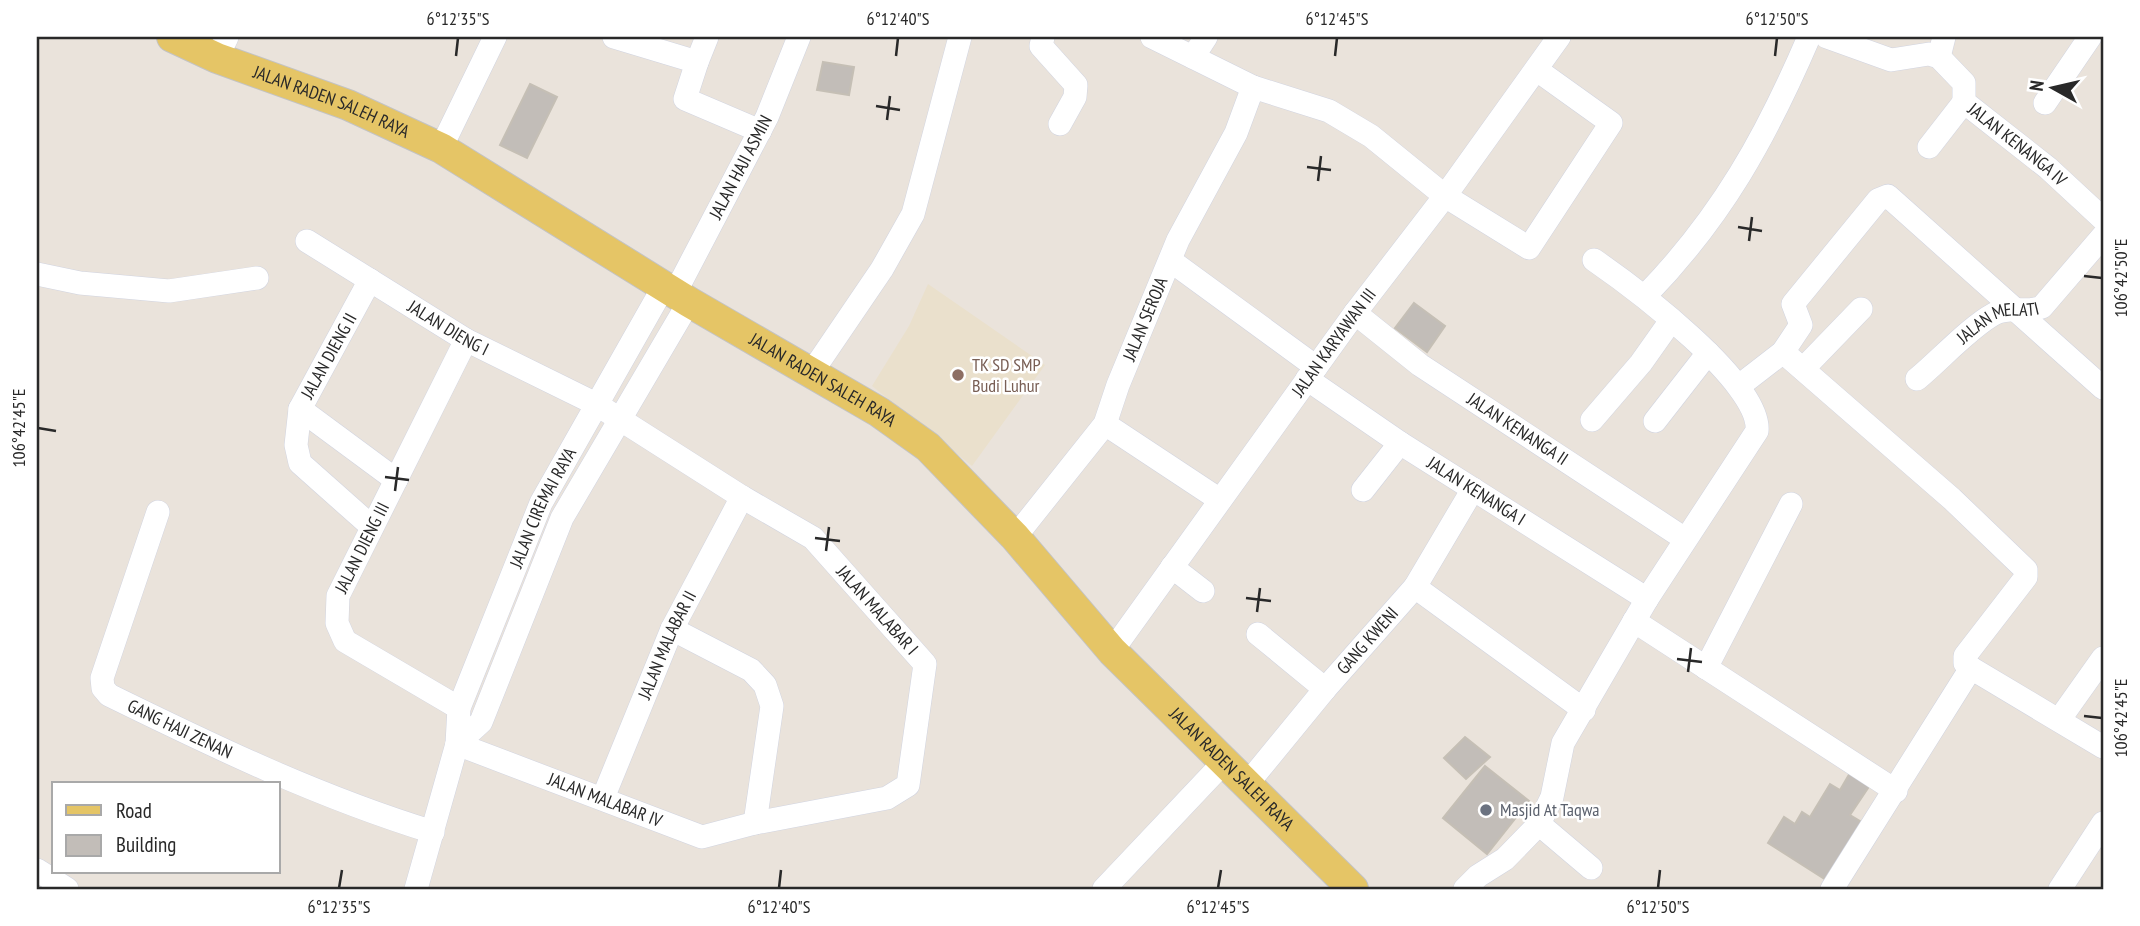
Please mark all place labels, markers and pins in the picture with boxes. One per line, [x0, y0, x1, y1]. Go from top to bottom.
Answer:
place label: TK SD SMP Budi Luhur [972, 353, 1041, 397]
marker: TK SD SMP Budi Luhur [950, 367, 966, 383]
place label: Masjid At Taqwa [1500, 798, 1600, 821]
marker: Masjid At Taqwa [1478, 802, 1494, 818]

